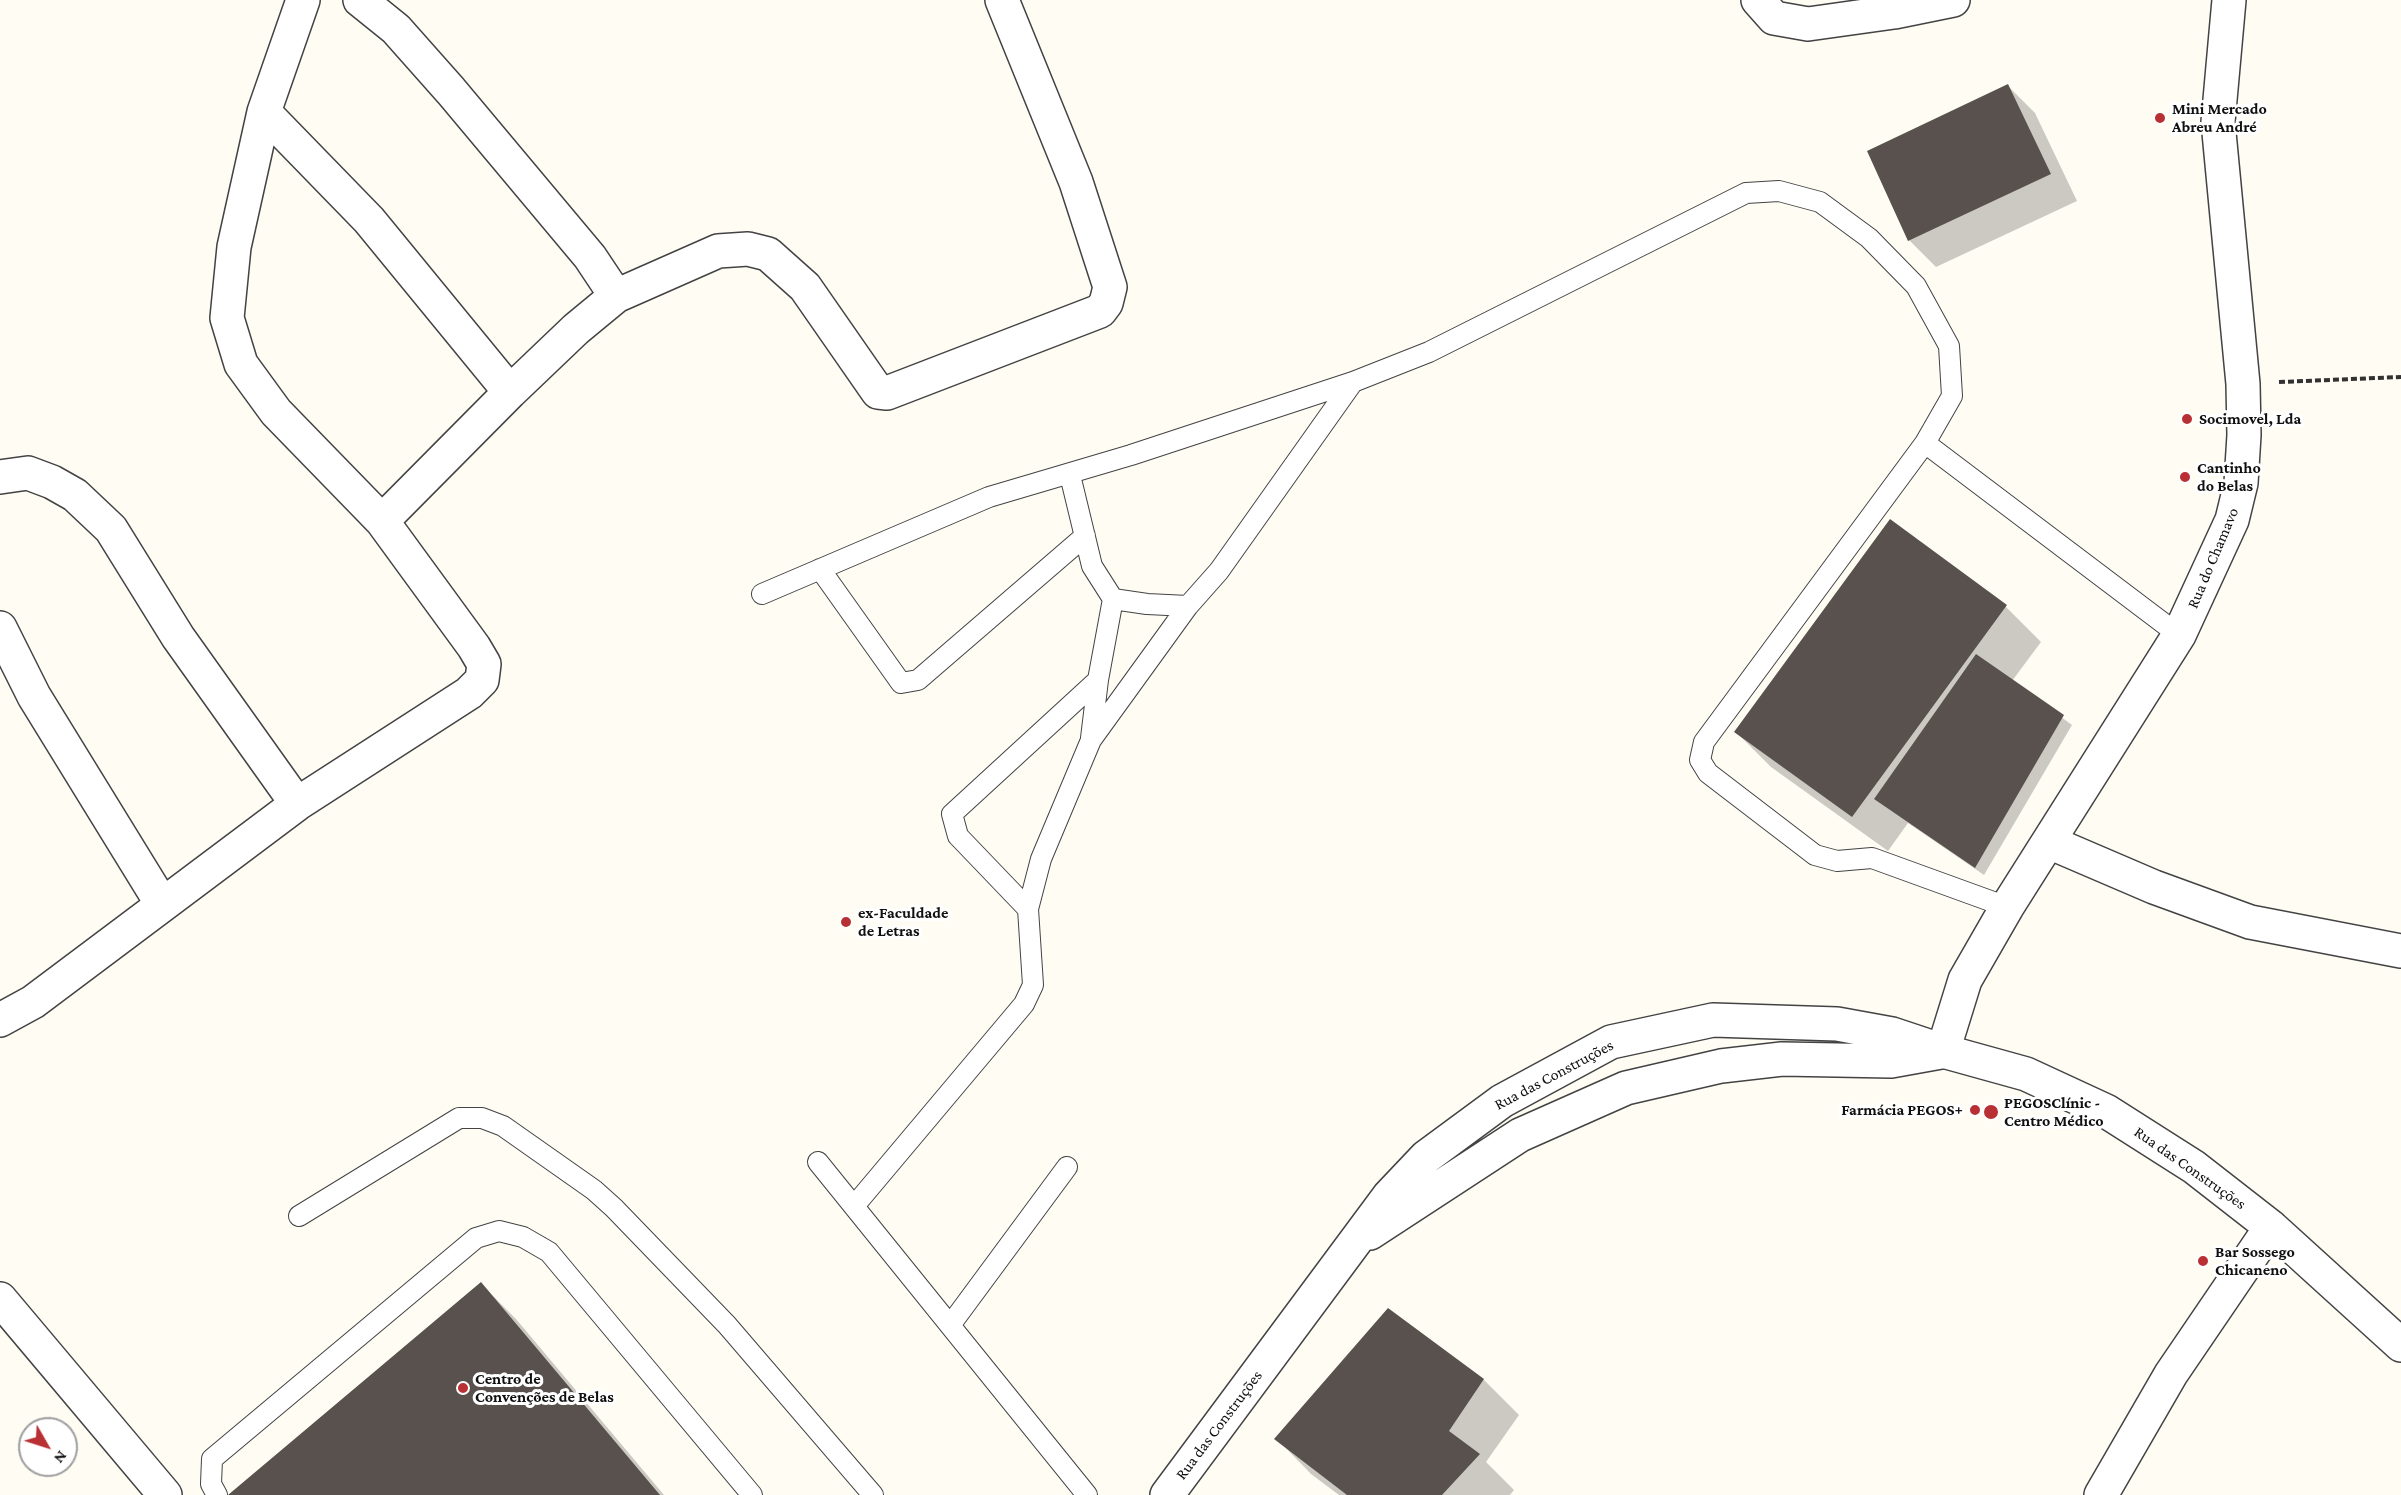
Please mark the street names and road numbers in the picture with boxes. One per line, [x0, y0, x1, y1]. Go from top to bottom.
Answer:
street label: Rua do Chamavo [2183, 505, 2243, 611]
street label: Rua das Construções [1491, 1036, 1617, 1114]
street label: Rua das Construções [2130, 1122, 2250, 1214]
street label: Rua das Construções [1172, 1366, 1266, 1484]

